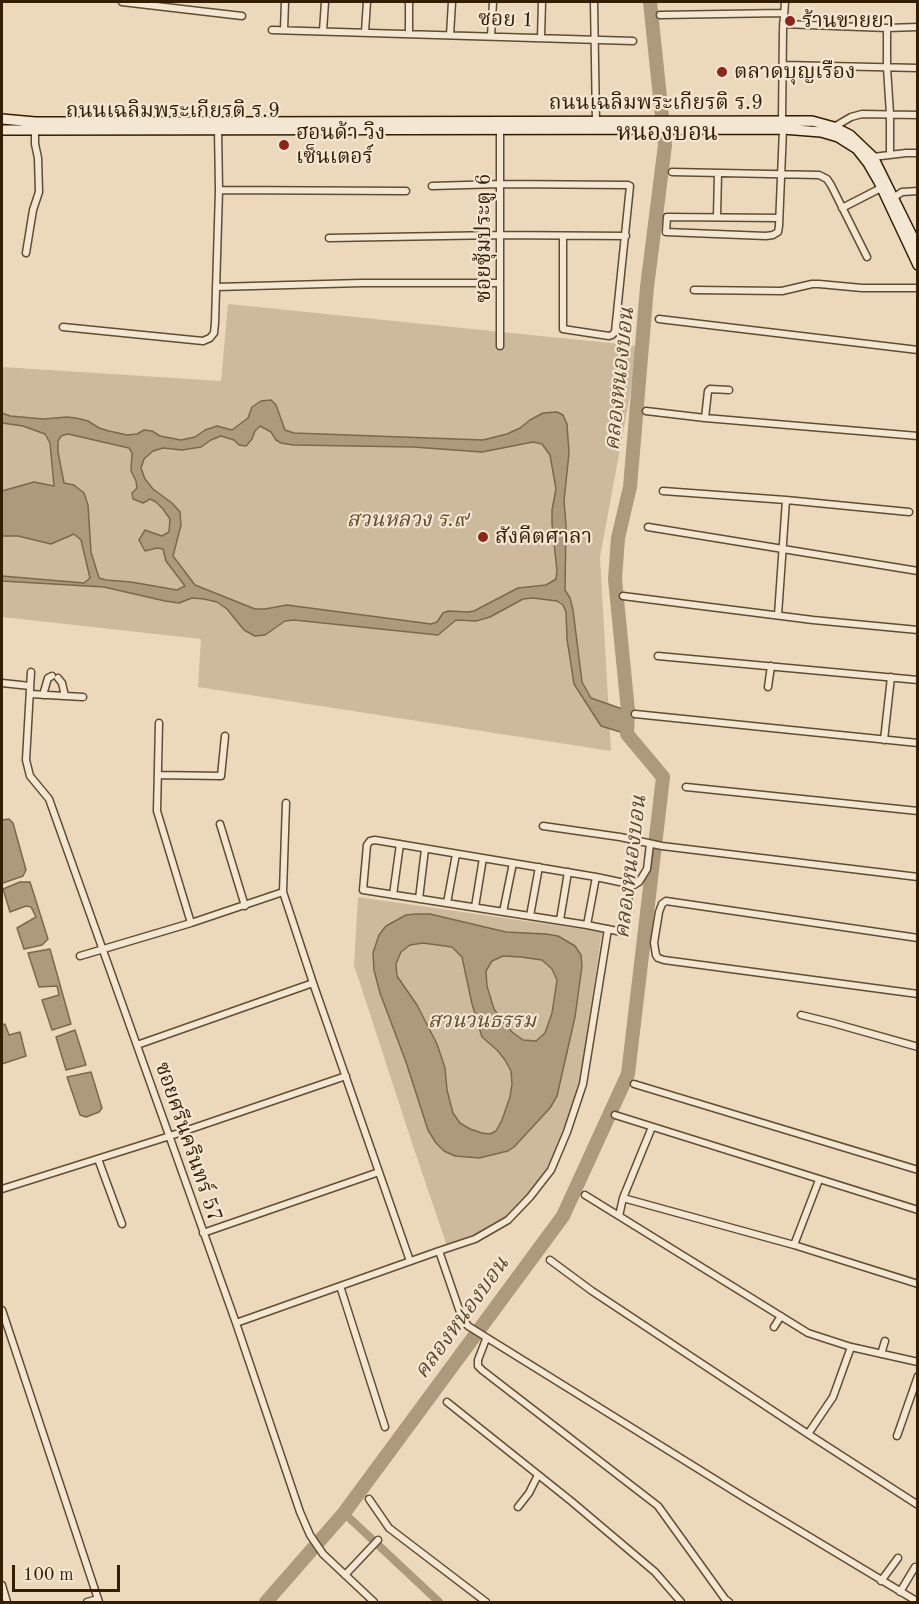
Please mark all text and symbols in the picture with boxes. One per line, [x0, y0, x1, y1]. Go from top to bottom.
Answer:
street label: ซอย 1 [478, 6, 534, 34]
place label: ร้านขายยา [802, 8, 894, 34]
marker: ร้านขายยา [783, 14, 797, 28]
place label: ตลาดบุญเรือง [734, 59, 856, 85]
marker: ตลาดบุญเรือง [715, 65, 729, 79]
street label: ถนนเฉลิมพระเกียรติ ร.9 [549, 90, 763, 116]
street label: ถนนเฉลิมพระเกียรติ ร.9 [66, 98, 280, 124]
place label: ฮอนด้า วิง เซ็นเตอร์ [296, 120, 385, 170]
district label: หนองบอน [616, 120, 718, 148]
marker: ฮอนด้า วิง เซ็นเตอร์ [277, 138, 291, 152]
street label: ซอยซุ้มประตู 6 [471, 173, 497, 303]
water label: คลองหนองบอน [599, 306, 641, 452]
park label: สวนหลวง ร.๙ [347, 507, 467, 533]
place label: สังคีตศาลา [495, 524, 592, 550]
marker: สังคีตศาลา [476, 530, 490, 544]
water label: คลองหนองบอน [609, 794, 653, 940]
park label: สวนวนธรรม [428, 1008, 536, 1034]
street label: ซอยศรีนครินทร์ 57 [149, 1059, 227, 1225]
water label: คลองหนองบอน [409, 1252, 515, 1384]
scale bar [15, 1553, 123, 1591]
text: 100 m [23, 1566, 74, 1584]

